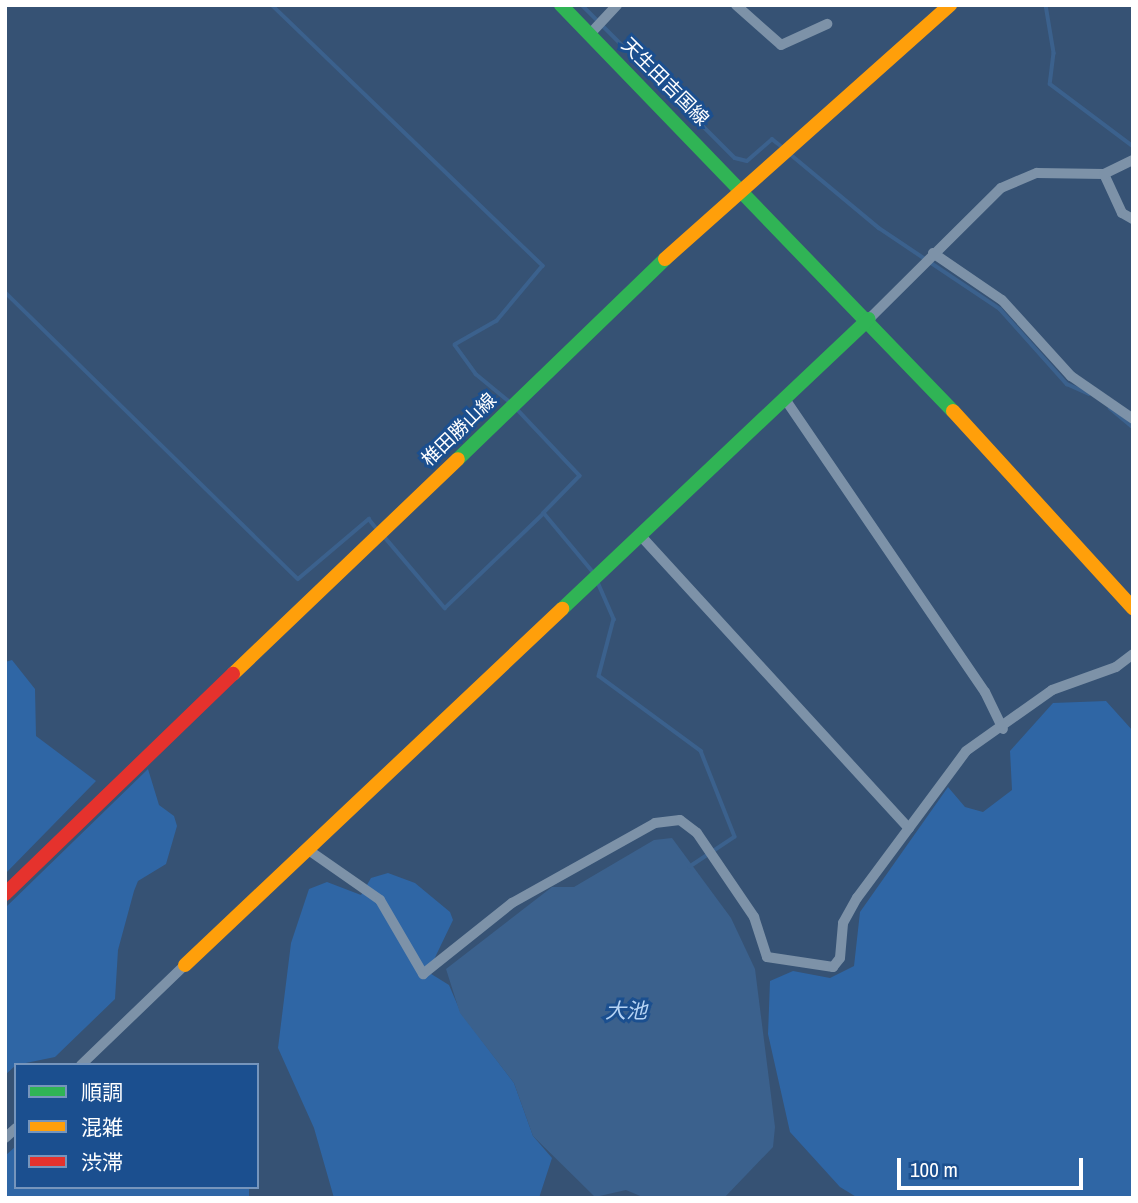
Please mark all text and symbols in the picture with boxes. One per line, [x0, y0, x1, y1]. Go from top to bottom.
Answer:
street label: 天生田吉国線 [617, 34, 713, 130]
street label: 椎田勝山線 [417, 389, 501, 471]
water label: 大池 [605, 998, 647, 1024]
legend [14, 1063, 259, 1189]
text: 順調 [81, 1078, 123, 1107]
text: 混雑 [81, 1113, 123, 1142]
scale bar [900, 1144, 1086, 1188]
text: 渋滞 [81, 1148, 123, 1177]
text: 100 m [910, 1155, 958, 1184]

